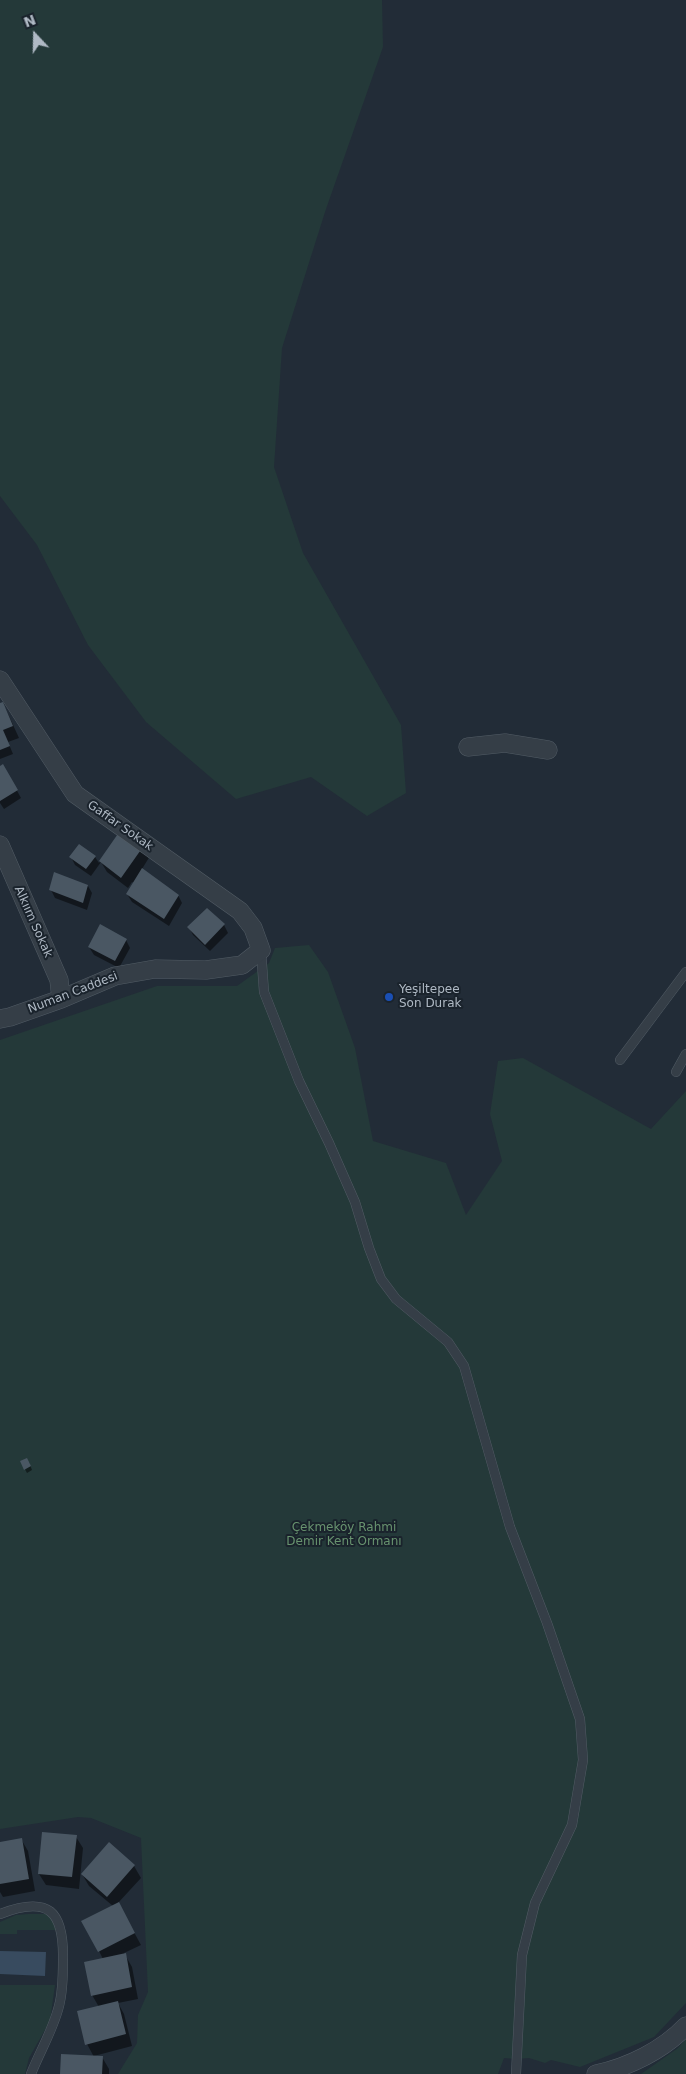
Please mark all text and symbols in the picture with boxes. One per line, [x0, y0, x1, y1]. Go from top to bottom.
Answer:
north arrow [10, 10, 60, 60]
text: N [21, 11, 38, 31]
street label: Gaffar Sokak [84, 798, 156, 854]
street label: Alkıım Sokak [11, 884, 55, 960]
street label: Numan Caddesi [26, 969, 120, 1017]
place label: Yeşiltepee Son Durak [399, 983, 461, 1011]
marker: Yeşiltepee Son Durak [383, 991, 395, 1003]
park label: Çekmeköy Rahmi Demir Kent Ormanı [286, 1521, 402, 1549]

